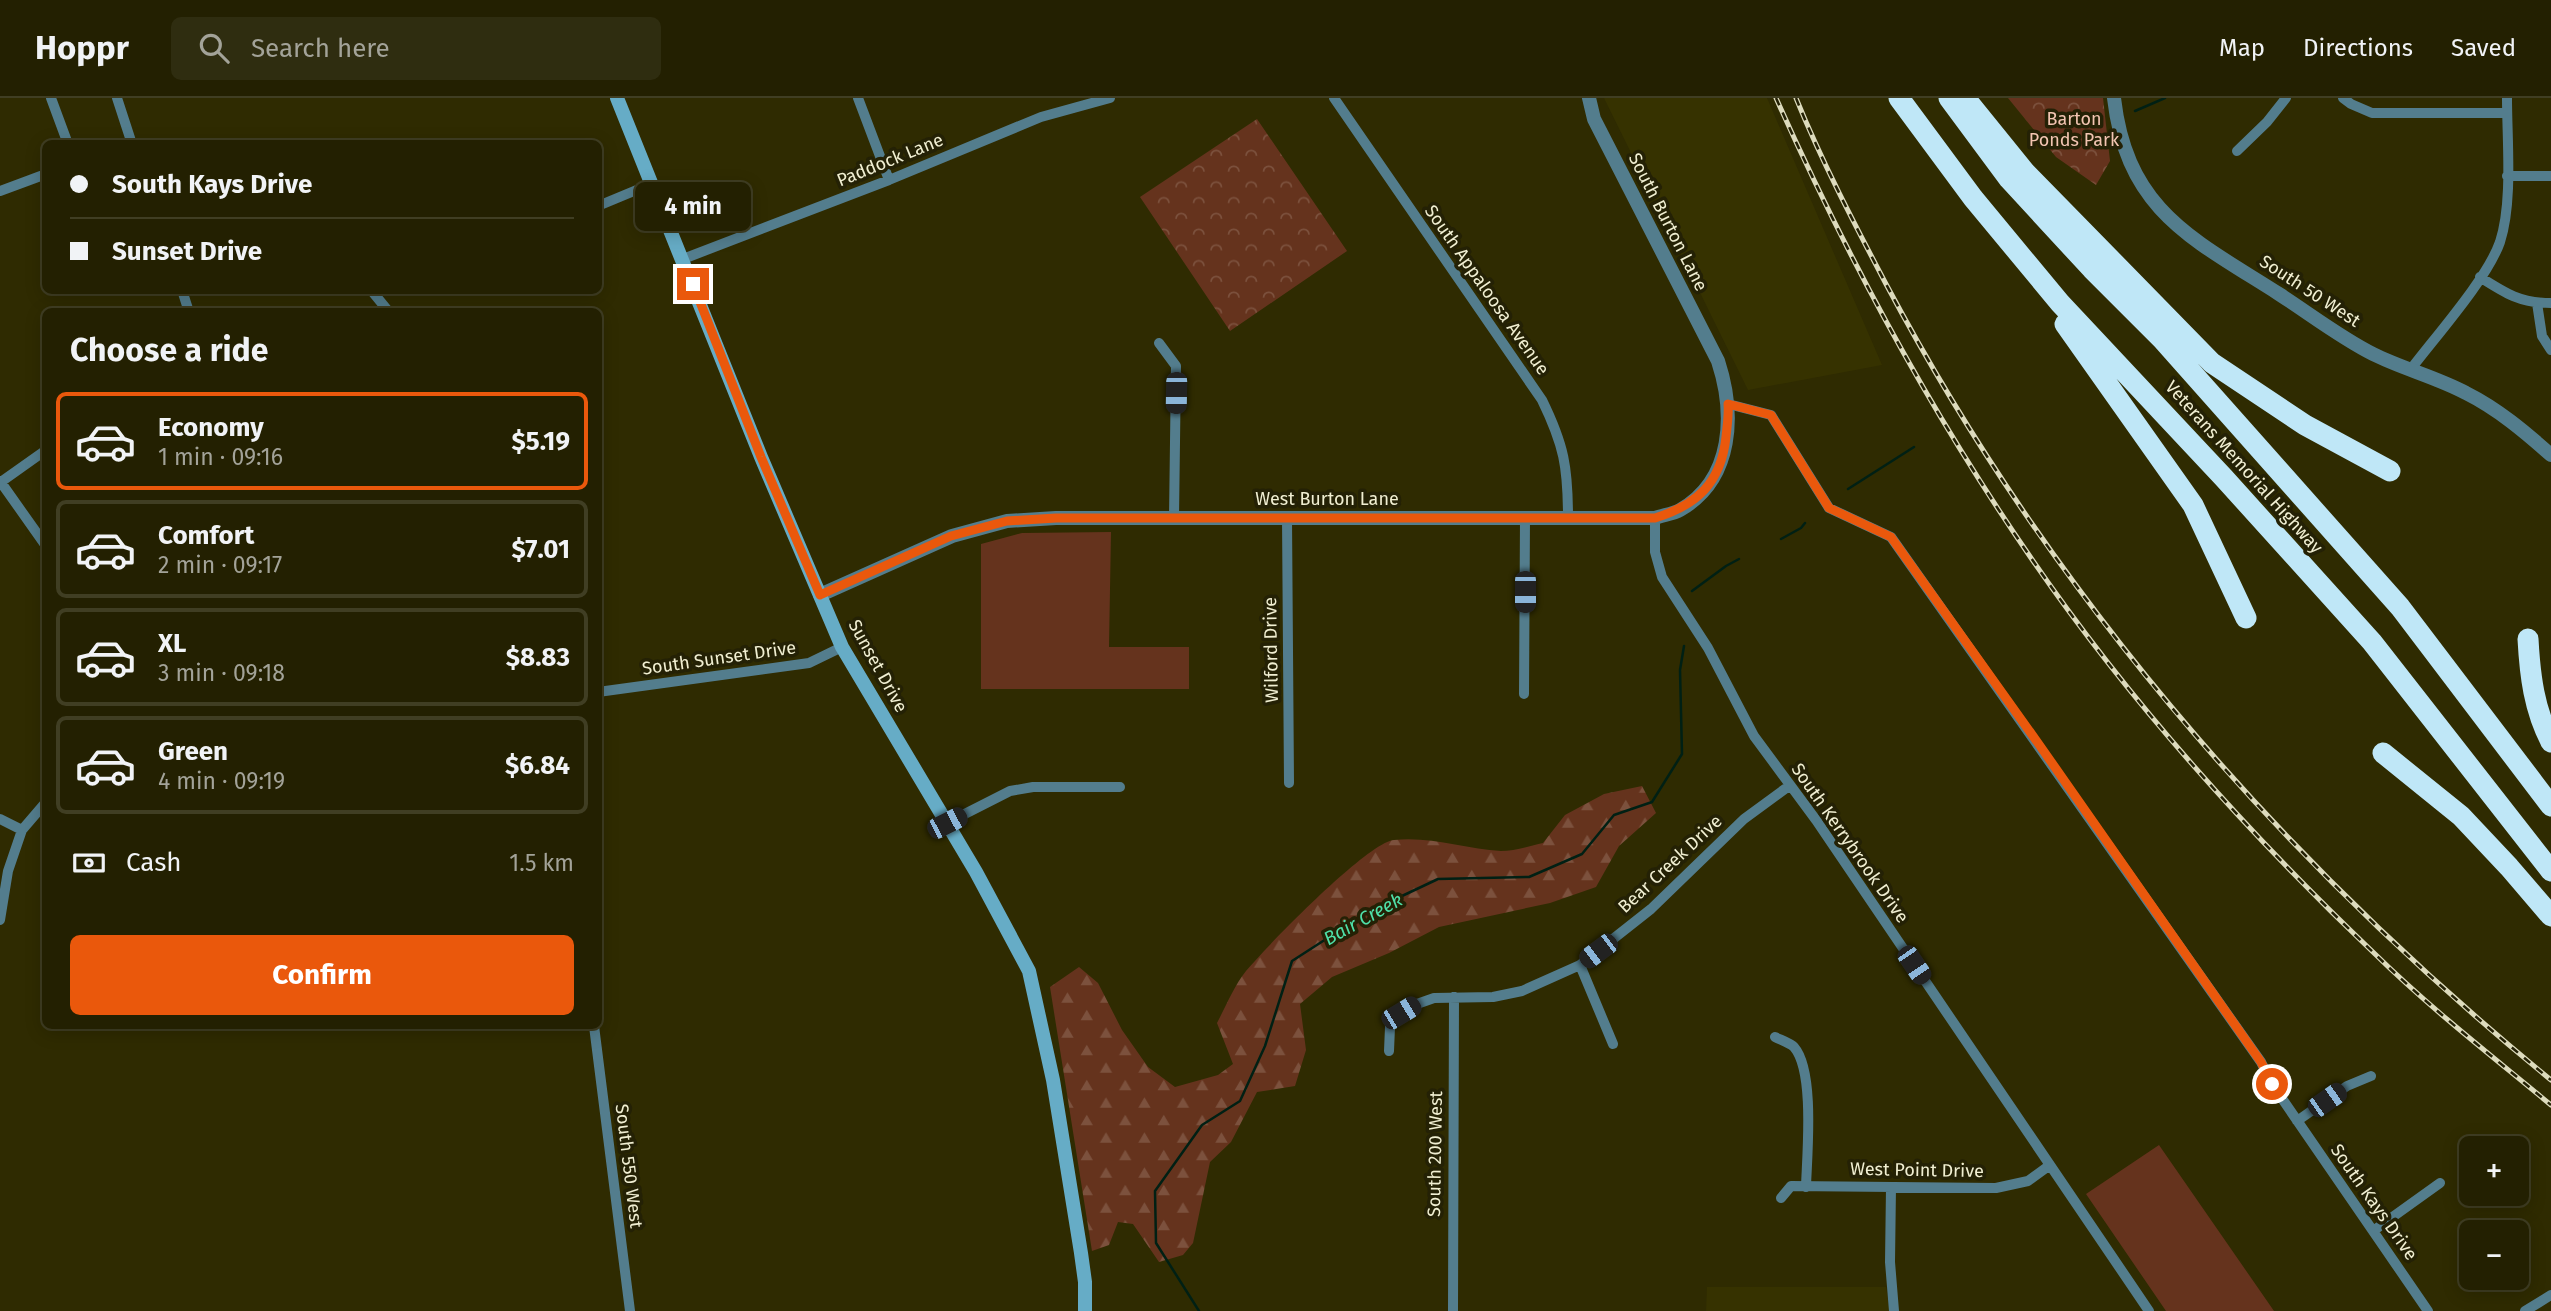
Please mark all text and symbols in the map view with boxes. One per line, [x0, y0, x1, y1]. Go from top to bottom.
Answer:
search box [171, 17, 661, 80]
text: Hoppr [35, 28, 129, 68]
icon: search [195, 29, 233, 67]
text: Search here [251, 33, 390, 64]
text: Map [2219, 34, 2265, 62]
text: Directions [2303, 34, 2413, 62]
text: Saved [2451, 34, 2516, 62]
park label: Barton Ponds Park [2029, 108, 2120, 151]
street label: Paddock Lane [834, 129, 946, 191]
street label: South Burton Lane [1624, 149, 1712, 295]
text: South Kays Drive [112, 169, 312, 200]
callout: 4 min [635, 183, 751, 232]
text: 4 min [664, 192, 722, 220]
street label: South Appaloosa Avenue [1420, 201, 1554, 379]
text: Sunset Drive [112, 236, 262, 267]
street label: South 50 West [2255, 250, 2365, 332]
route end [677, 268, 709, 300]
text: Choose a ride [70, 331, 268, 369]
car [1166, 372, 1187, 414]
street label: Veterans Memorial Highway [2161, 376, 2328, 558]
icon: car [74, 410, 137, 473]
text: Economy [158, 412, 264, 443]
text: $5.19 [512, 426, 570, 457]
text: 1 min · 09:16 [158, 443, 283, 471]
street label: West Burton Lane [1255, 488, 1399, 510]
icon: car [74, 518, 137, 581]
text: Comfort [158, 520, 254, 551]
text: $7.01 [511, 534, 570, 565]
text: 2 min · 09:17 [158, 551, 282, 579]
car [1515, 571, 1536, 613]
street label: Wilford Drive [1259, 597, 1283, 703]
street label: Sunset Drive [844, 616, 912, 716]
icon: car [74, 626, 137, 689]
text: XL [158, 628, 186, 659]
street label: South Sunset Drive [641, 636, 797, 680]
text: $8.83 [506, 642, 570, 673]
text: 3 min · 09:18 [158, 659, 285, 687]
icon: car [74, 734, 137, 797]
text: Green [158, 736, 228, 767]
text: $6.84 [505, 750, 570, 781]
street label: South Kerrybrook Drive [1787, 759, 1913, 927]
text: 4 min · 09:19 [158, 767, 285, 795]
car [924, 804, 971, 842]
street label: Bear Creek Drive [1613, 810, 1727, 918]
icon: cash [70, 844, 108, 882]
text: Cash [126, 847, 182, 878]
text: 1.5 km [509, 849, 574, 877]
water label: Bair Creek [1320, 888, 1406, 950]
car [1575, 930, 1622, 972]
button: Confirm [70, 935, 574, 1015]
car [1894, 942, 1935, 988]
car [1378, 993, 1425, 1033]
route start [2256, 1068, 2288, 1100]
car [2304, 1079, 2351, 1121]
street label: South 200 West [1423, 1090, 1447, 1217]
street label: South 550 West [610, 1103, 648, 1230]
map controls [2459, 1136, 2529, 1290]
button: + [2459, 1136, 2529, 1206]
street label: South Kays Drive [2326, 1140, 2422, 1264]
street label: West Point Drive [1850, 1158, 1984, 1182]
button: − [2459, 1220, 2529, 1290]

